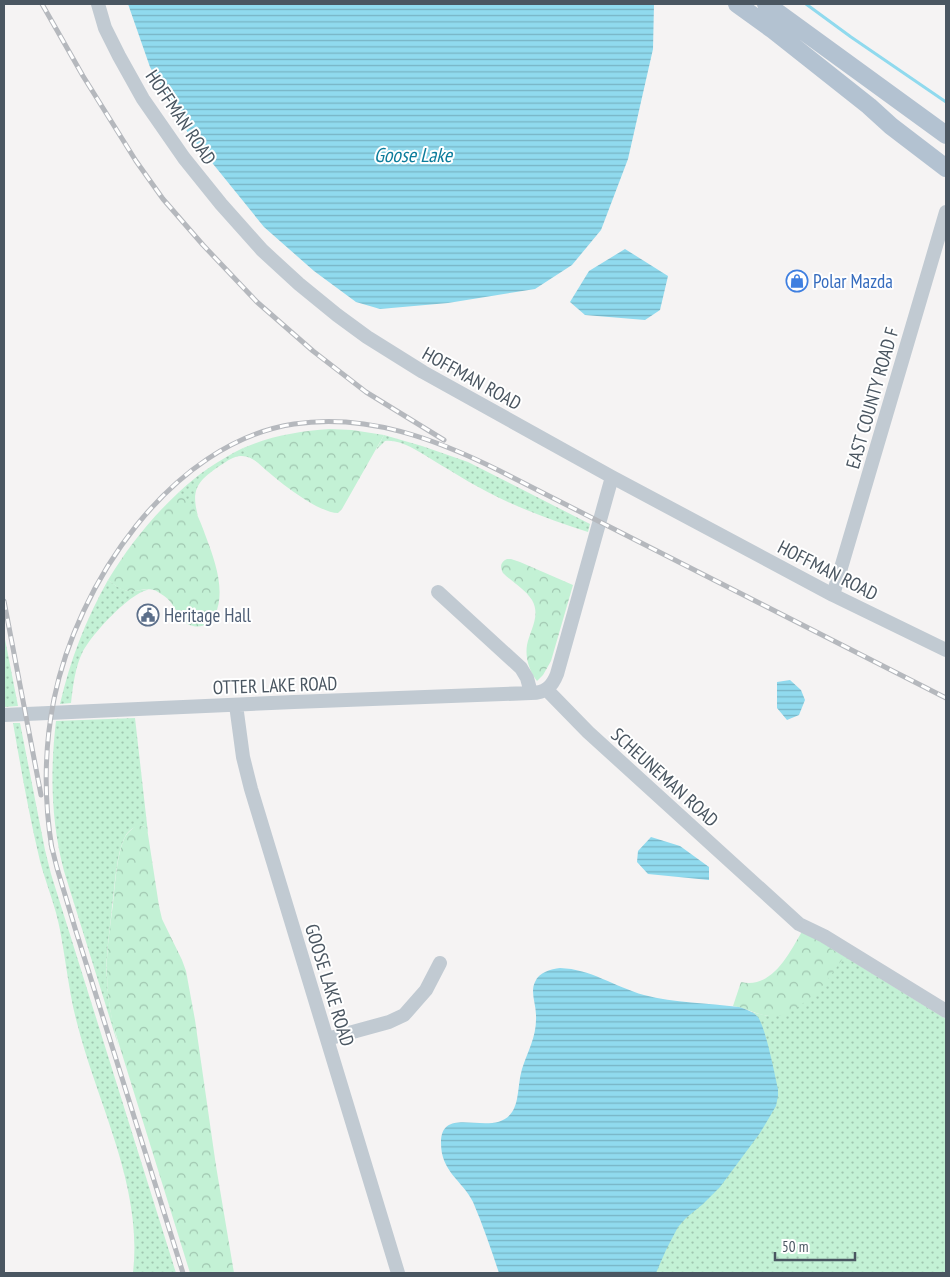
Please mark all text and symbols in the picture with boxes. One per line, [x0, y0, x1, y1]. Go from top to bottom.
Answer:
street label: HOFFMAN ROAD [141, 65, 222, 169]
water label: Goose Lake [374, 142, 454, 168]
shop icon: Polar Mazda [785, 269, 809, 293]
place label: Polar Mazda [813, 269, 893, 293]
street label: EAST COUNTY ROAD F [840, 324, 904, 471]
street label: HOFFMAN ROAD [418, 341, 526, 415]
street label: HOFFMAN ROAD [774, 535, 882, 605]
public building icon: Heritage Hall [136, 603, 160, 627]
place label: Heritage Hall [164, 603, 251, 627]
street label: OTTER LAKE ROAD [212, 671, 338, 699]
street label: SCHEUNEMAN ROAD [606, 722, 724, 832]
street label: GOOSE LAKE ROAD [300, 921, 360, 1049]
scale bar [775, 1230, 855, 1262]
text: 50 m [782, 1237, 808, 1256]

